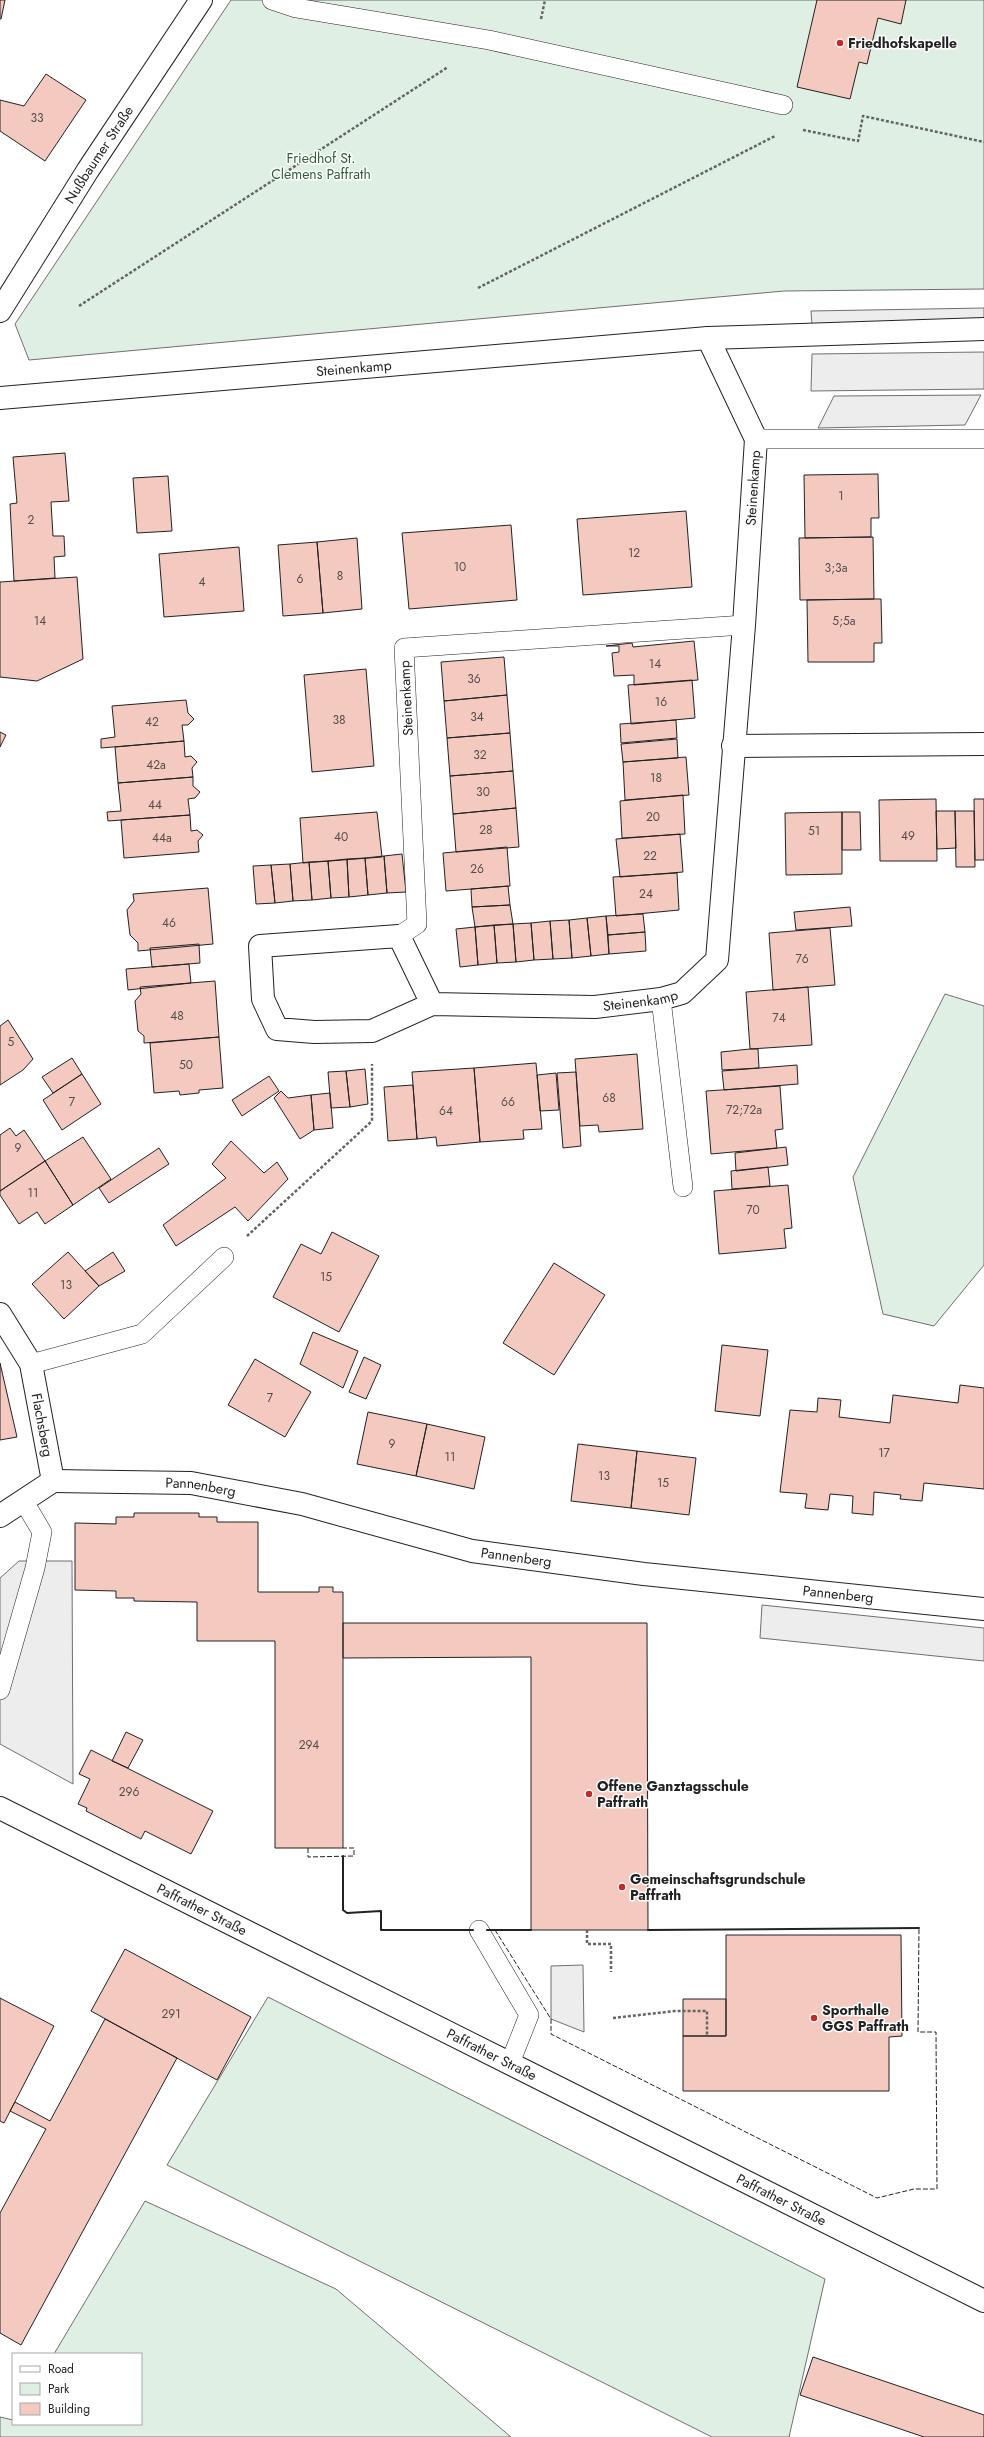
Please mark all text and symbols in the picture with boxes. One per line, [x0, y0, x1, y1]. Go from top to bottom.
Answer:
place label: Friedhofskapelle [848, 33, 957, 53]
marker: Friedhofskapelle [835, 38, 845, 48]
street label: Nußbaumer Straße [60, 102, 138, 207]
house number: 33 [30, 109, 44, 127]
park label: Friedhof St. Clemens Paffrath [271, 148, 371, 184]
street label: Steinenkamp [315, 355, 392, 381]
street label: Steinenkamp [740, 449, 765, 526]
house number: 1 [838, 487, 844, 505]
house number: 2 [28, 511, 35, 529]
house number: 12 [628, 544, 640, 562]
house number: 10 [454, 558, 466, 576]
house number: 3;3a [825, 559, 848, 577]
house number: 8 [337, 567, 343, 585]
house number: 6 [297, 570, 304, 588]
house number: 4 [199, 573, 206, 591]
house number: 14 [34, 612, 46, 630]
house number: 5;5a [832, 612, 856, 630]
house number: 14 [649, 655, 661, 673]
street label: Steinenkamp [394, 660, 418, 736]
house number: 36 [467, 670, 481, 688]
house number: 16 [655, 693, 667, 711]
house number: 34 [470, 708, 484, 726]
house number: 38 [332, 711, 346, 729]
house number: 42 [145, 713, 159, 731]
house number: 32 [473, 746, 487, 764]
house number: 42a [146, 756, 166, 774]
house number: 18 [650, 769, 662, 787]
house number: 30 [476, 783, 490, 801]
house number: 44 [148, 796, 162, 814]
house number: 20 [646, 808, 660, 826]
house number: 28 [479, 821, 493, 839]
house number: 51 [808, 822, 820, 840]
house number: 49 [901, 827, 915, 845]
house number: 40 [334, 828, 348, 846]
house number: 44a [152, 829, 172, 847]
house number: 22 [643, 847, 657, 865]
house number: 26 [470, 860, 484, 878]
house number: 24 [639, 885, 653, 903]
house number: 46 [162, 914, 176, 932]
house number: 76 [795, 950, 809, 968]
street label: Steinenkamp [602, 985, 680, 1016]
house number: 48 [170, 1007, 184, 1025]
house number: 74 [772, 1009, 786, 1027]
house number: 5 [8, 1033, 15, 1051]
house number: 50 [179, 1056, 193, 1074]
house number: 68 [602, 1089, 616, 1107]
house number: 7 [69, 1093, 76, 1111]
house number: 66 [501, 1093, 515, 1111]
house number: 72;72a [726, 1101, 762, 1119]
house number: 64 [439, 1102, 453, 1120]
house number: 9 [15, 1139, 22, 1157]
house number: 11 [28, 1184, 38, 1202]
house number: 70 [746, 1201, 760, 1219]
house number: 15 [320, 1268, 332, 1286]
house number: 13 [60, 1276, 72, 1294]
house number: 7 [267, 1389, 274, 1407]
street label: Flachsberg [27, 1392, 58, 1459]
house number: 9 [389, 1435, 396, 1453]
house number: 17 [878, 1444, 891, 1462]
house number: 11 [445, 1448, 455, 1466]
house number: 13 [598, 1467, 610, 1485]
street label: Pannenberg [165, 1473, 238, 1501]
house number: 15 [657, 1474, 669, 1492]
street label: Pannenberg [480, 1542, 553, 1572]
street label: Pannenberg [802, 1580, 874, 1608]
house number: 294 [299, 1736, 319, 1754]
place label: Offene Ganztagsschule Paffrath [597, 1776, 749, 1812]
house number: 296 [119, 1783, 139, 1801]
marker: Offene Ganztagsschule Paffrath [584, 1789, 594, 1799]
place label: Gemeinschaftsgrundschule Paffrath [630, 1869, 805, 1905]
street label: Paffrather Straße [154, 1878, 250, 1940]
marker: Gemeinschaftsgrundschule Paffrath [617, 1882, 627, 1892]
place label: Sporthalle GGS Paffrath [822, 2000, 909, 2036]
house number: 291 [161, 2005, 181, 2023]
marker: Sporthalle GGS Paffrath [809, 2013, 819, 2023]
street label: Paffrather Straße [443, 2023, 540, 2085]
street label: Paffrather Straße [733, 2169, 830, 2230]
legend [12, 2353, 142, 2425]
text: Road [48, 2360, 74, 2378]
text: Park [48, 2380, 70, 2398]
text: Building [48, 2400, 90, 2418]

